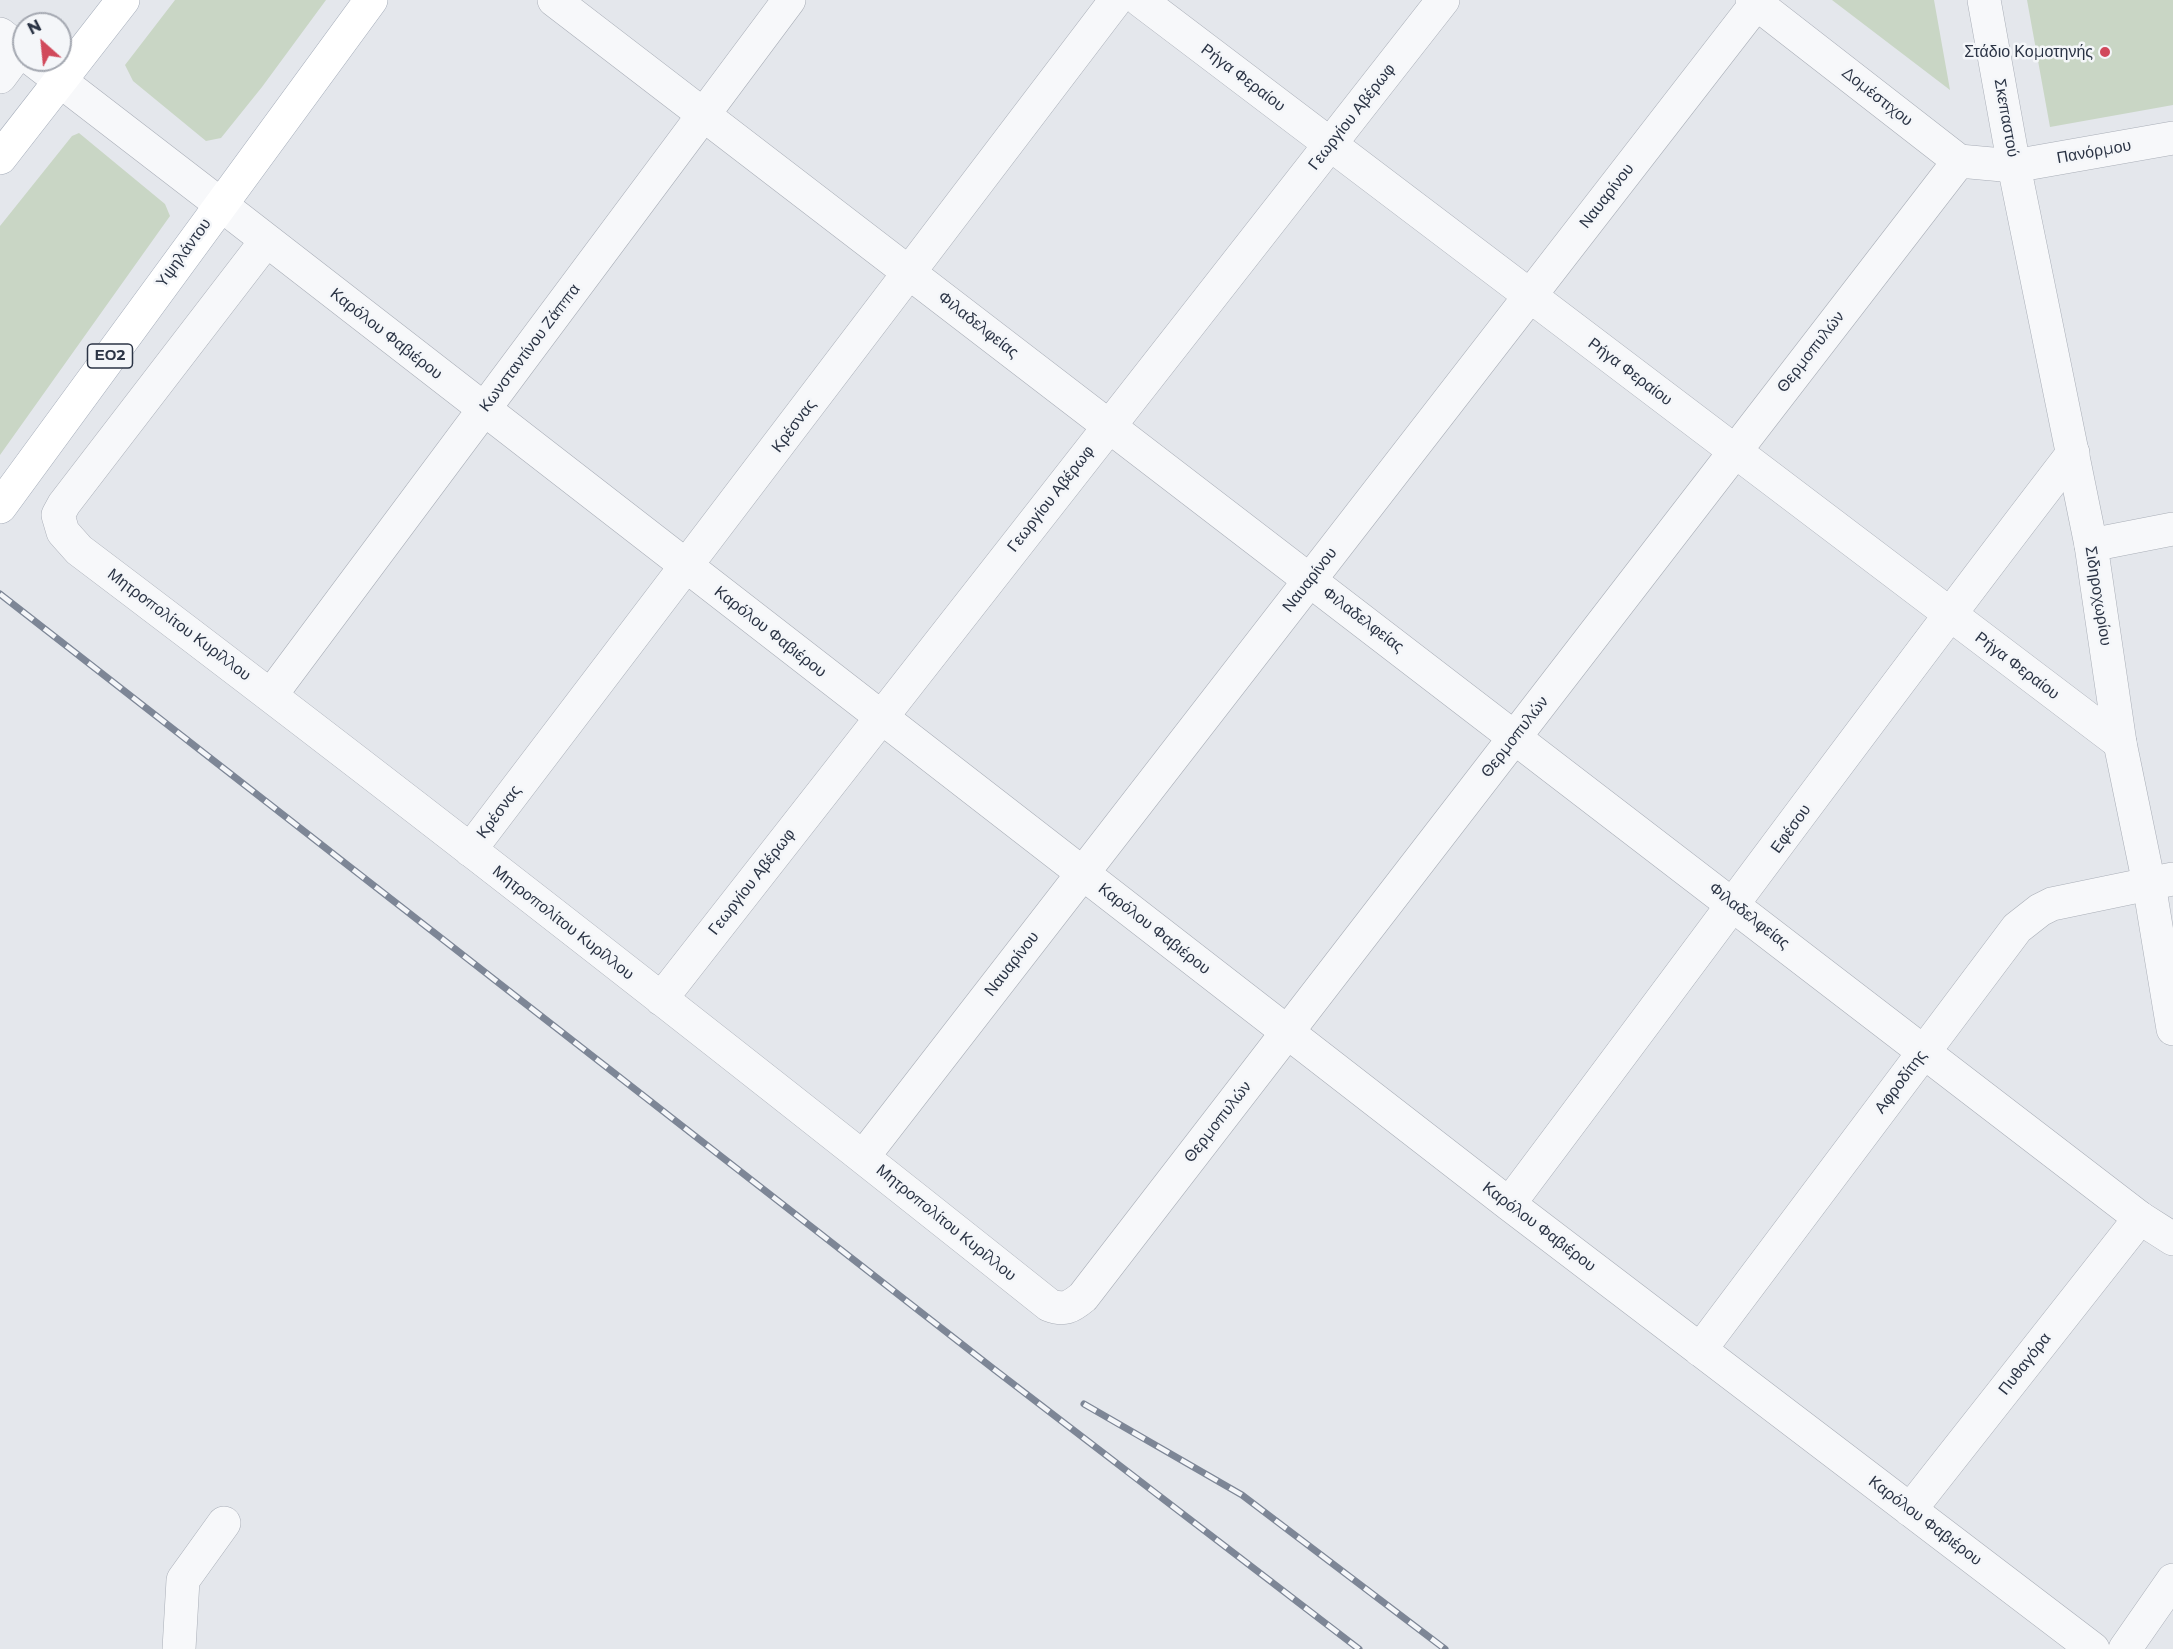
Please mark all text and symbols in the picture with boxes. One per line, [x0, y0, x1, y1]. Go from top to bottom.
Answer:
north arrow [12, 12, 72, 72]
text: N [24, 16, 45, 39]
street label: Ρήγα Φεραίου [1197, 40, 1289, 116]
place label: Στάδιο Κομοτηνής [1964, 42, 2093, 62]
marker: Στάδιο Κομοτηνής [2098, 45, 2112, 59]
street label: Γεωργίου Αβέρωφ [1304, 60, 1400, 174]
street label: Δομέστιχου [1838, 63, 1916, 131]
street label: Σκεπαστού [1990, 77, 2022, 159]
street label: Πανόρμου [2055, 136, 2133, 168]
street label: Ναυαρίνου [1576, 160, 1638, 232]
street label: Υψηλάντου [153, 215, 215, 291]
street label: Κωνσταντίνου Ζάππα [476, 280, 584, 416]
street label: Καρόλου Φαβιέρου [326, 284, 446, 384]
street label: Φιλαδελφείας [934, 288, 1022, 362]
street label: Θερμοπυλών [1773, 308, 1849, 396]
street label: Ρήγα Φεραίου [1584, 334, 1676, 410]
road number: ΕΟ2 [88, 344, 132, 368]
street label: Κρέσνας [768, 396, 820, 456]
street label: Γεωργίου Αβέρωφ [1003, 442, 1099, 556]
street label: Ναυαρίνου [1279, 544, 1341, 616]
street label: Σιδηροχωρίου [2081, 545, 2115, 647]
street label: Μητροπολίτου Κυρίλλου [104, 565, 254, 685]
street label: Καρόλου Φαβιέρου [710, 582, 830, 682]
street label: Φιλαδελφείας [1318, 583, 1408, 657]
street label: Ρήγα Φεραίου [1971, 628, 2063, 704]
street label: Θερμοπυλών [1477, 693, 1553, 781]
street label: Κρέσνας [473, 782, 525, 842]
street label: Εφέσου [1767, 801, 1815, 857]
street label: Γεωργίου Αβέρωφ [704, 825, 800, 939]
street label: Μητροπολίτου Κυρίλλου [488, 862, 638, 984]
street label: Καρόλου Φαβιέρου [1094, 879, 1214, 979]
street label: Φιλαδελφείας [1705, 879, 1793, 953]
street label: Ναυαρίνου [981, 928, 1043, 1000]
street label: Αφροδίτης [1871, 1046, 1931, 1118]
street label: Θερμοπυλών [1180, 1078, 1256, 1166]
street label: Μητροπολίτου Κυρίλλου [872, 1161, 1020, 1285]
street label: Καρόλου Φαβιέρου [1479, 1178, 1599, 1276]
street label: Πυθαγόρα [1995, 1329, 2055, 1399]
street label: Καρόλου Φαβιέρου [1865, 1472, 1985, 1570]

